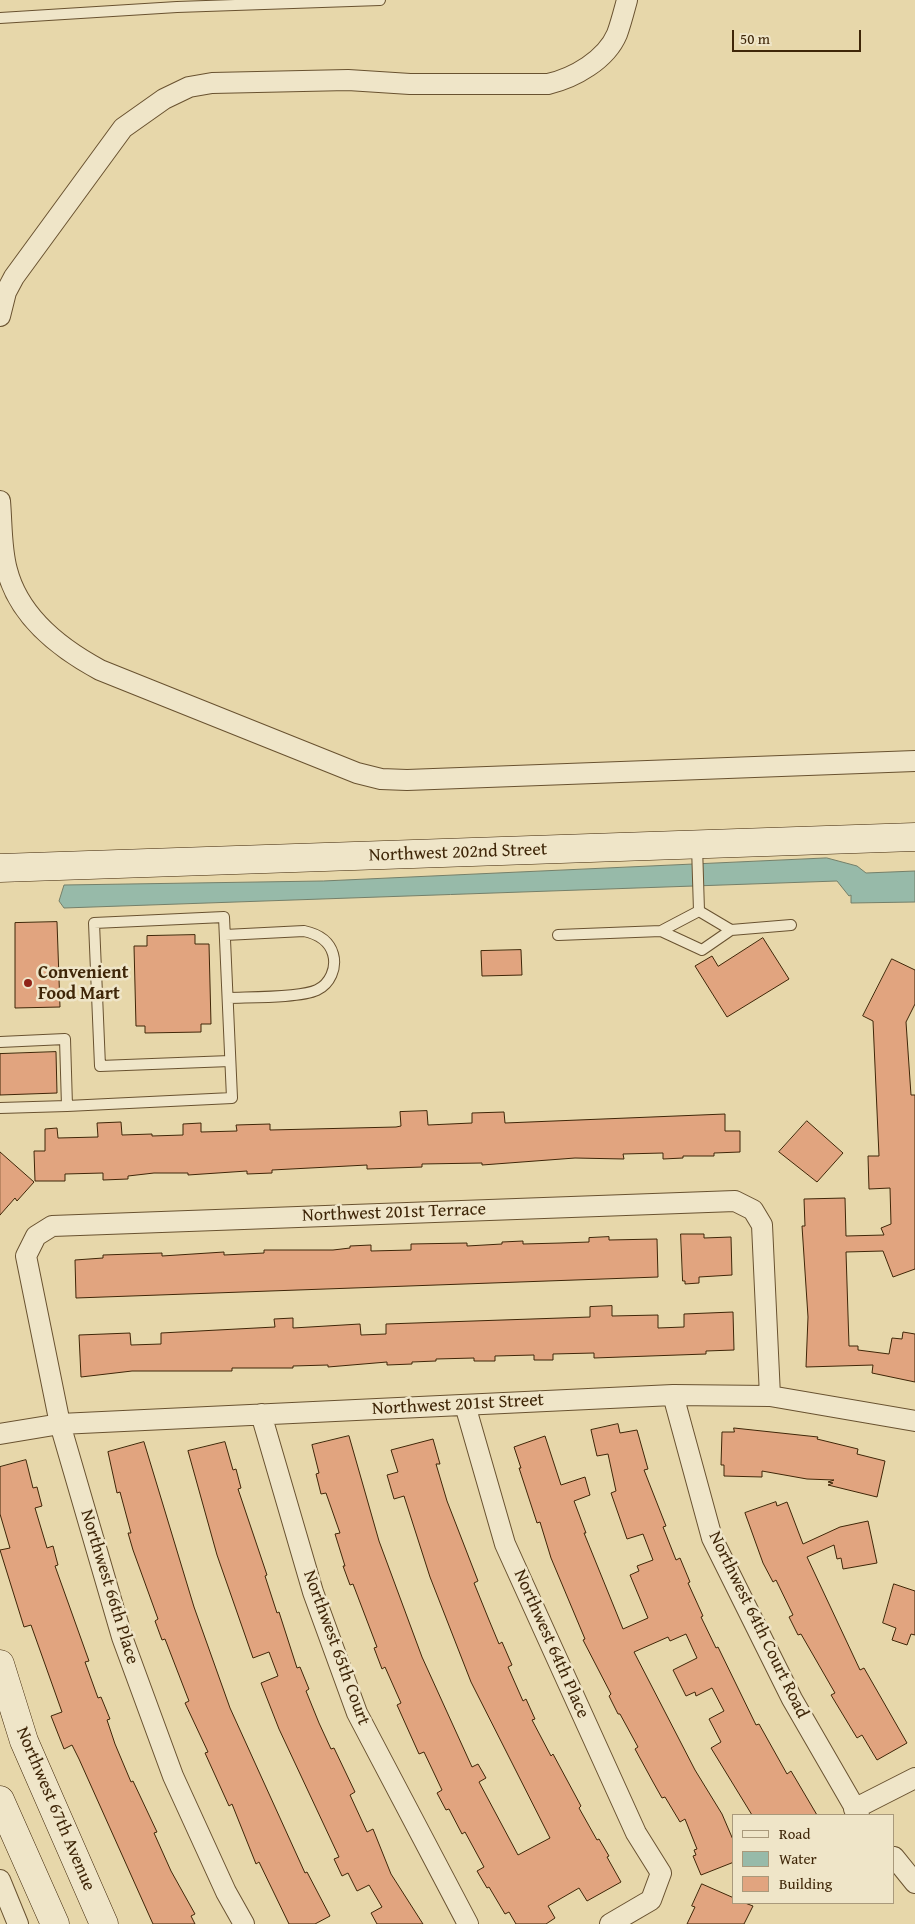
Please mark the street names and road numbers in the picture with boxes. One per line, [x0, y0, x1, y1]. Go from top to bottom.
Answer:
street label: Northwest 202nd Street [368, 839, 548, 867]
street label: Northwest 201st Terrace [302, 1199, 486, 1227]
street label: Northwest 201st Street [371, 1390, 545, 1420]
street label: Northwest 66th Place [75, 1507, 143, 1667]
street label: Northwest 64th Court Road [703, 1528, 813, 1722]
street label: Northwest 64th Place [508, 1566, 594, 1722]
street label: Northwest 65th Court [298, 1568, 374, 1728]
street label: Northwest 67th Avenue [11, 1724, 99, 1894]

